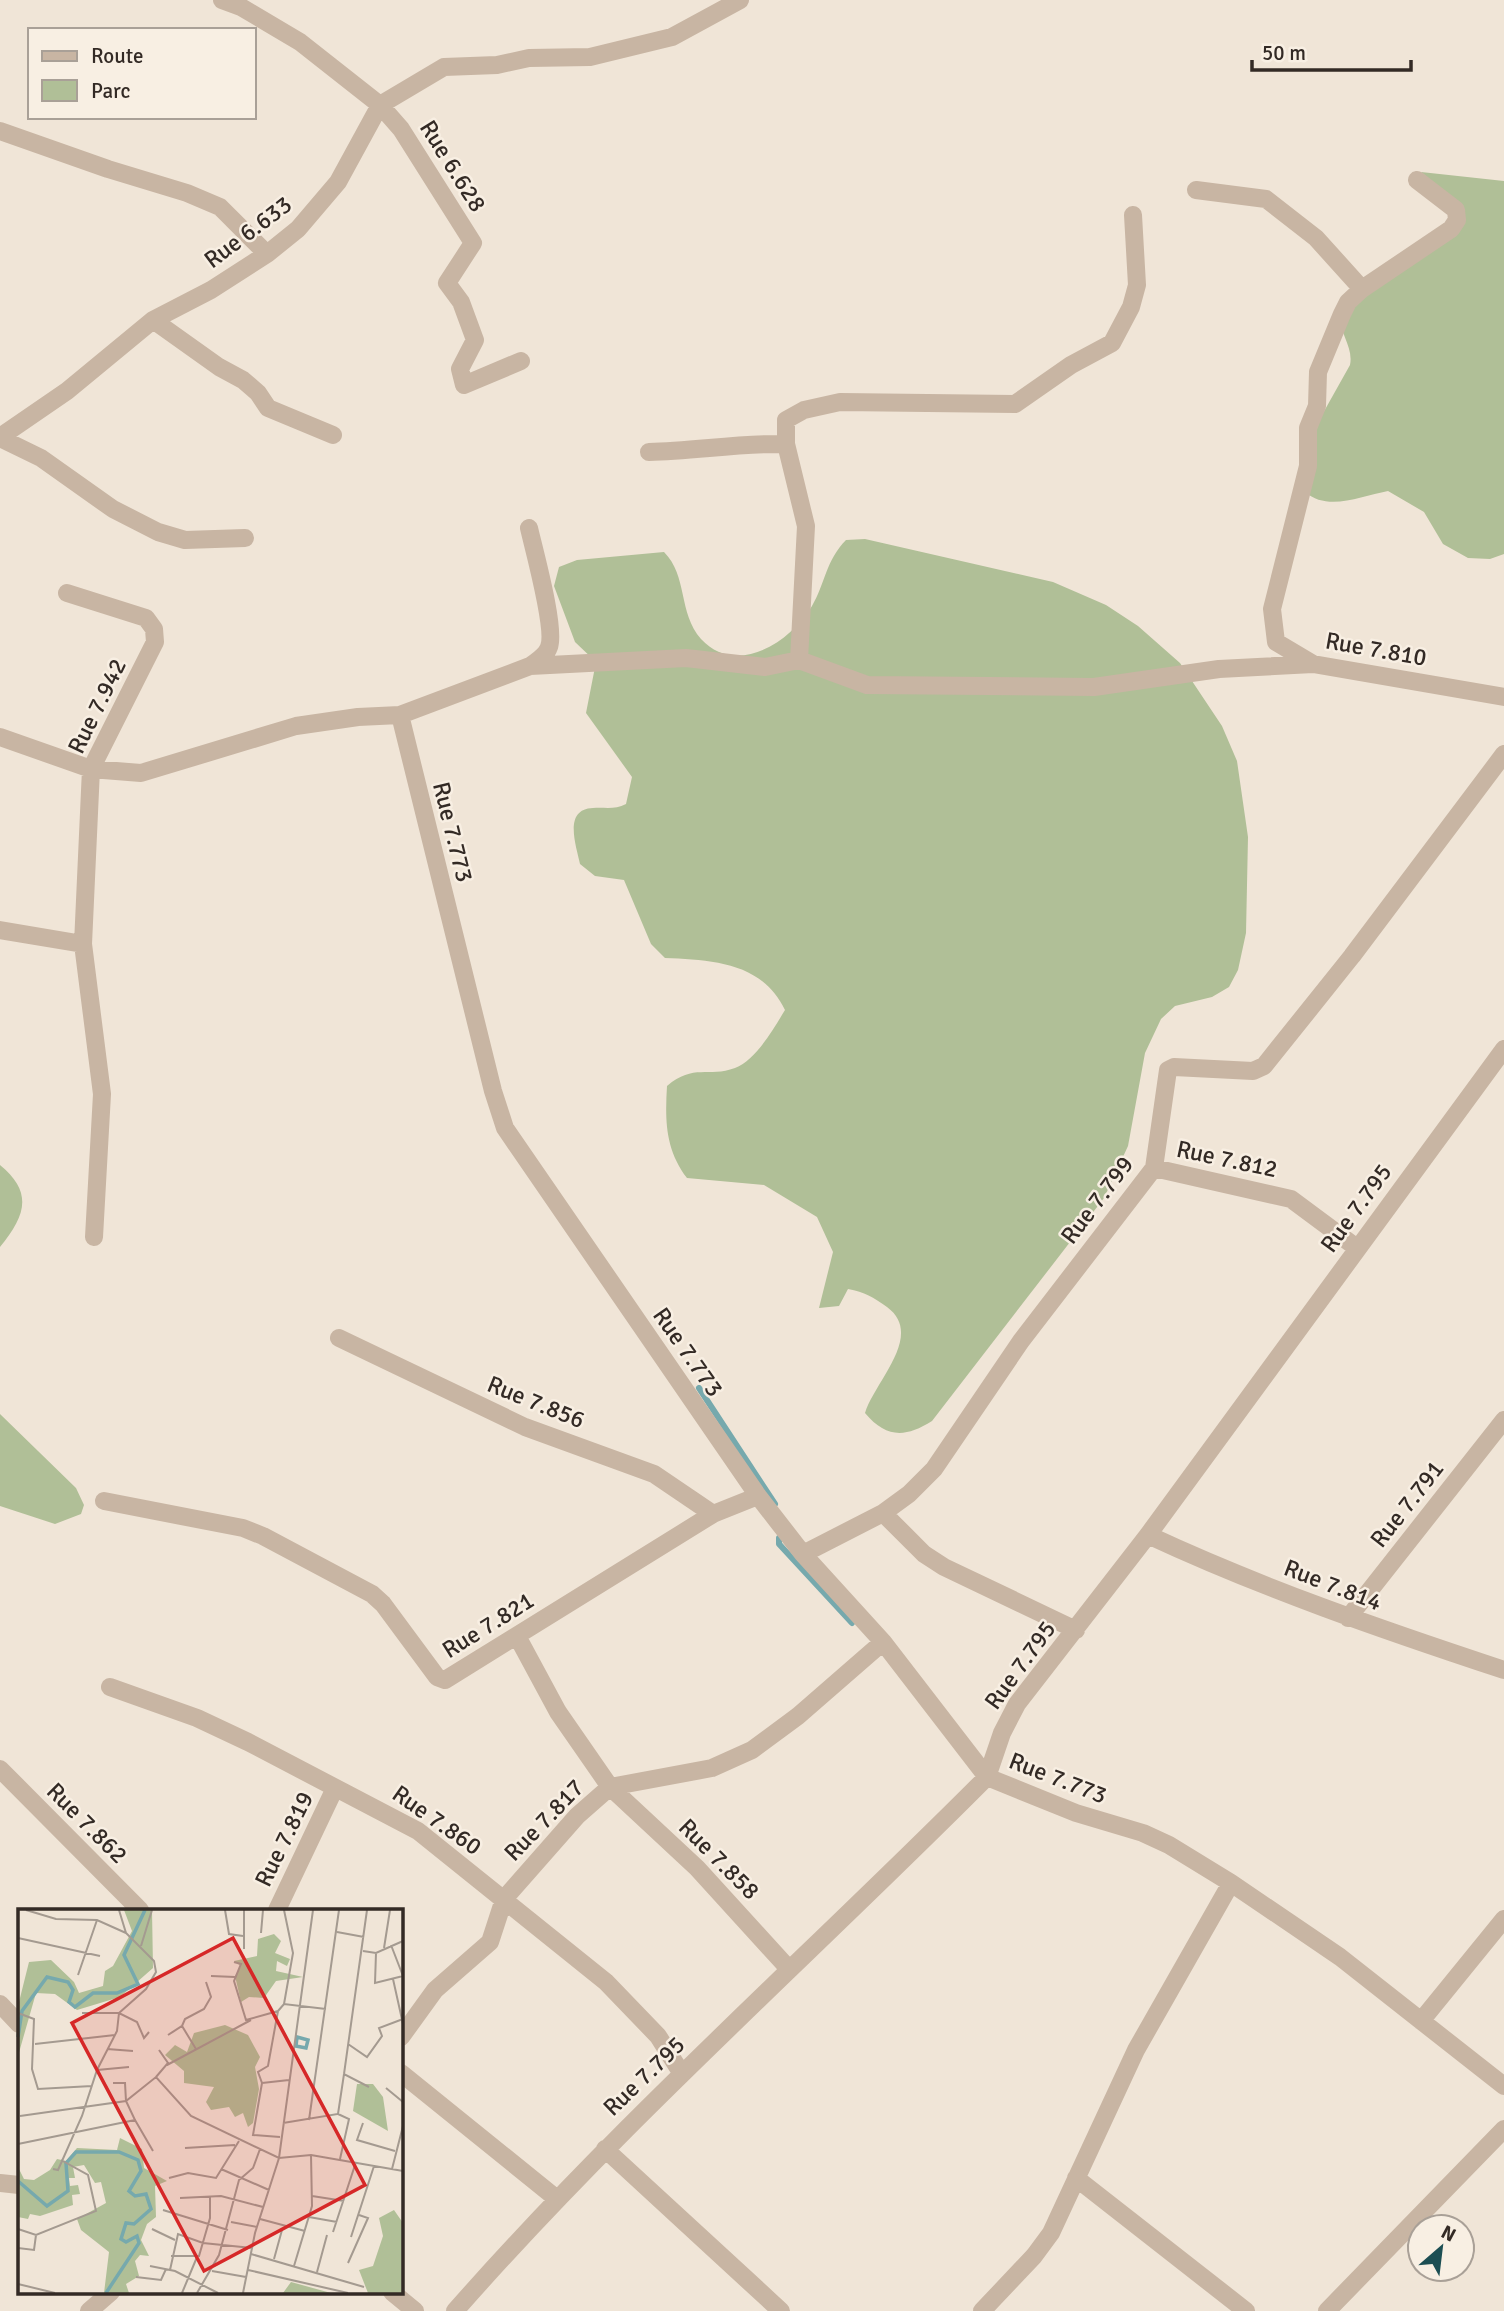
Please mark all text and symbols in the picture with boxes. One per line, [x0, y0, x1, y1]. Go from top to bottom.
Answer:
legend [28, 28, 256, 119]
scale bar [1252, 28, 1411, 72]
text: 50 m [1262, 40, 1306, 66]
text: Route [91, 43, 143, 69]
text: Parc [91, 78, 130, 104]
street label: Rue 6.628 [413, 115, 493, 217]
street label: Rue 6.633 [198, 189, 298, 275]
street label: Rue 7.810 [1323, 625, 1429, 673]
street label: Rue 7.942 [61, 653, 133, 759]
street label: Rue 7.773 [426, 779, 480, 885]
street label: Rue 7.812 [1174, 1134, 1280, 1184]
street label: Rue 7.799 [1054, 1150, 1140, 1250]
street label: Rue 7.795 [1314, 1158, 1398, 1258]
street label: Rue 7.773 [646, 1301, 730, 1403]
street label: Rue 7.856 [483, 1369, 589, 1435]
street label: Rue 7.791 [1364, 1454, 1450, 1554]
street label: Rue 7.814 [1280, 1553, 1386, 1617]
street label: Rue 7.821 [437, 1585, 539, 1665]
street label: Rue 7.795 [978, 1615, 1062, 1715]
street label: Rue 7.773 [1005, 1746, 1111, 1810]
street label: Rue 7.817 [498, 1773, 590, 1867]
street label: Rue 7.862 [40, 1776, 134, 1870]
street label: Rue 7.860 [386, 1778, 488, 1862]
street label: Rue 7.819 [248, 1786, 320, 1892]
street label: Rue 7.858 [672, 1812, 766, 1906]
inset map [18, 1909, 402, 2294]
street label: Rue 7.795 [597, 2030, 691, 2122]
north arrow [1406, 2213, 1476, 2283]
text: N [1437, 2220, 1460, 2248]

